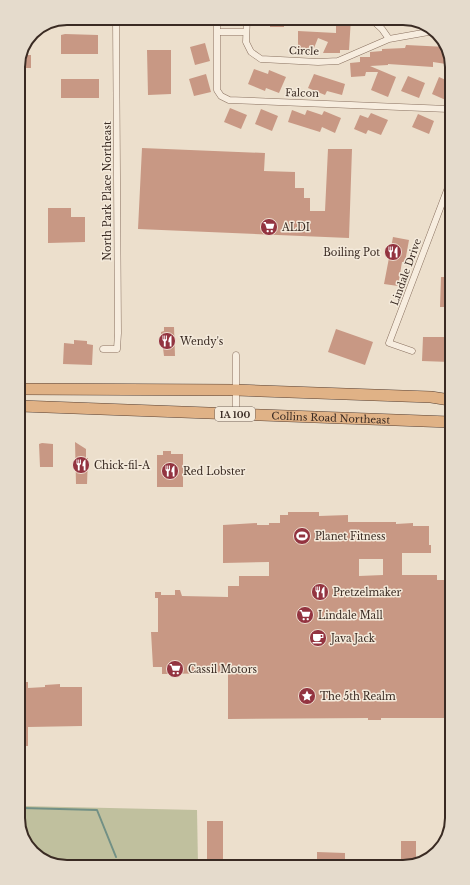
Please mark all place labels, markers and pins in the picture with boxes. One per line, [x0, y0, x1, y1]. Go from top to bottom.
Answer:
supermarket icon: ALDI [259, 217, 279, 237]
place label: ALDI [281, 221, 310, 234]
restaurant icon: Boiling Pot [383, 242, 403, 262]
place label: Boiling Pot [323, 246, 380, 259]
restaurant icon: Wendy's [157, 331, 177, 351]
place label: Wendy's [179, 335, 224, 348]
restaurant icon: Chick-fil-A [71, 455, 91, 475]
place label: Chick-fil-A [94, 459, 150, 472]
restaurant icon: Red Lobster [160, 461, 180, 481]
place label: Red Lobster [183, 465, 246, 478]
sports icon: Planet Fitness [292, 526, 312, 546]
place label: Planet Fitness [315, 530, 386, 543]
restaurant icon: Pretzelmaker [310, 582, 330, 602]
place label: Pretzelmaker [333, 586, 401, 599]
supermarket icon: Lindale Mall [295, 605, 315, 625]
place label: Lindale Mall [318, 609, 383, 622]
cafe icon: Java Jack [308, 628, 328, 648]
place label: Java Jack [329, 632, 376, 645]
supermarket icon: Cassil Motors [165, 659, 185, 679]
place label: Cassil Motors [188, 663, 257, 676]
place icon: The 5th Realm [297, 686, 317, 706]
place label: The 5th Realm [320, 690, 396, 703]

